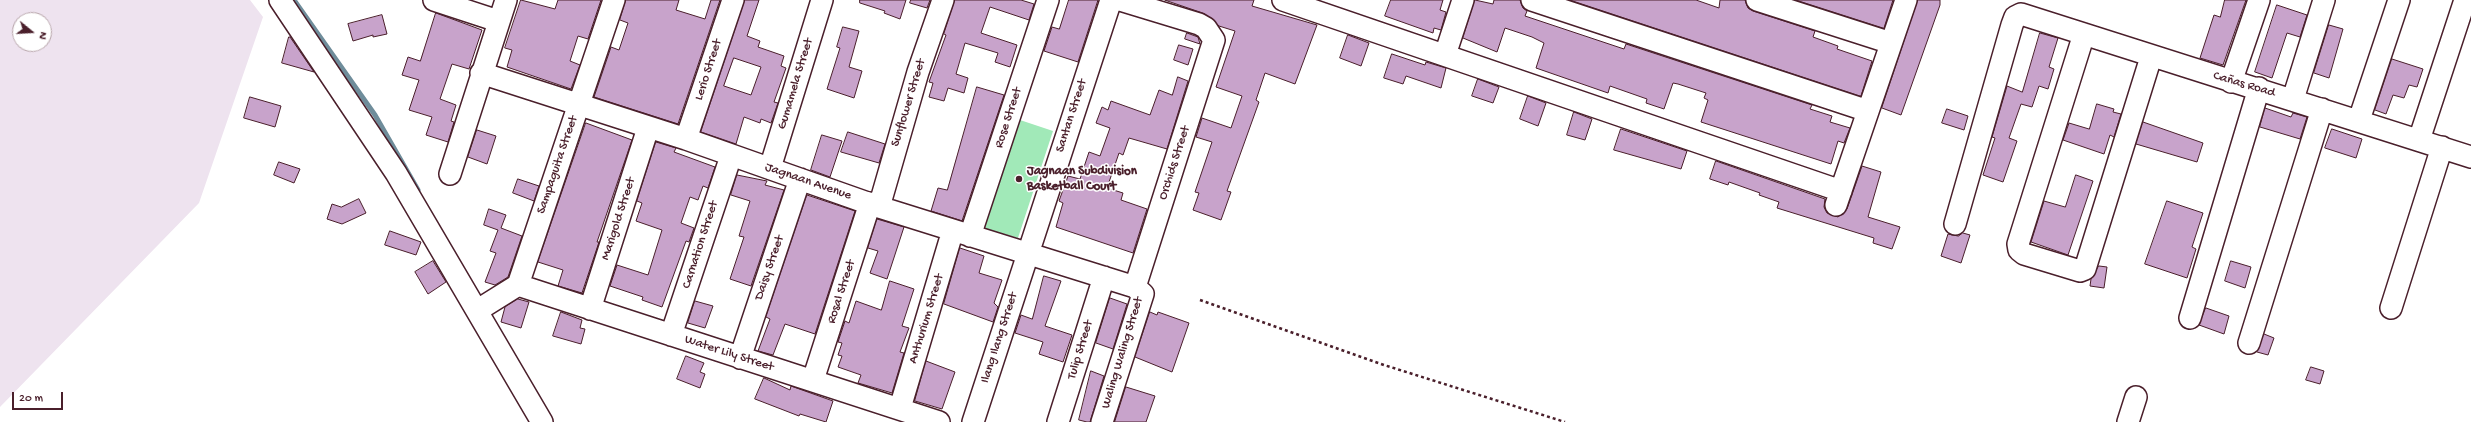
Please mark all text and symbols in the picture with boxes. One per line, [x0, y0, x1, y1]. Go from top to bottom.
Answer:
north arrow [12, 12, 52, 52]
text: N [36, 30, 49, 41]
street label: Lerio Street [692, 37, 726, 103]
street label: Gumamela Street [775, 37, 817, 131]
street label: Sunflower Street [888, 57, 930, 149]
street label: Cañas Road [2211, 69, 2277, 101]
street label: Santan Street [1053, 78, 1091, 154]
street label: Rose Street [992, 86, 1026, 150]
street label: Sampaguita Street [534, 114, 582, 216]
street label: Orchids Street [1156, 124, 1194, 202]
street label: Jagnaan Avenue [763, 160, 853, 204]
place label: Jagnaan Subdivision Basketball Court [1027, 164, 1137, 195]
marker: Jagnaan Subdivision Basketball Court [1014, 174, 1024, 184]
street label: Marigold Street [598, 176, 640, 262]
street label: Carnation Street [680, 199, 722, 291]
street label: Daisy Street [752, 234, 788, 302]
street label: Rosal Street [824, 258, 860, 326]
street label: Anthurium Street [906, 272, 948, 366]
street label: Ilang Ilang Street [978, 291, 1022, 385]
street label: Waling Waling Street [1099, 295, 1147, 411]
street label: Tulip Street [1065, 319, 1097, 381]
street label: Water Lily Street [683, 332, 775, 376]
scale bar [14, 384, 65, 410]
text: 20 m [19, 392, 43, 406]

